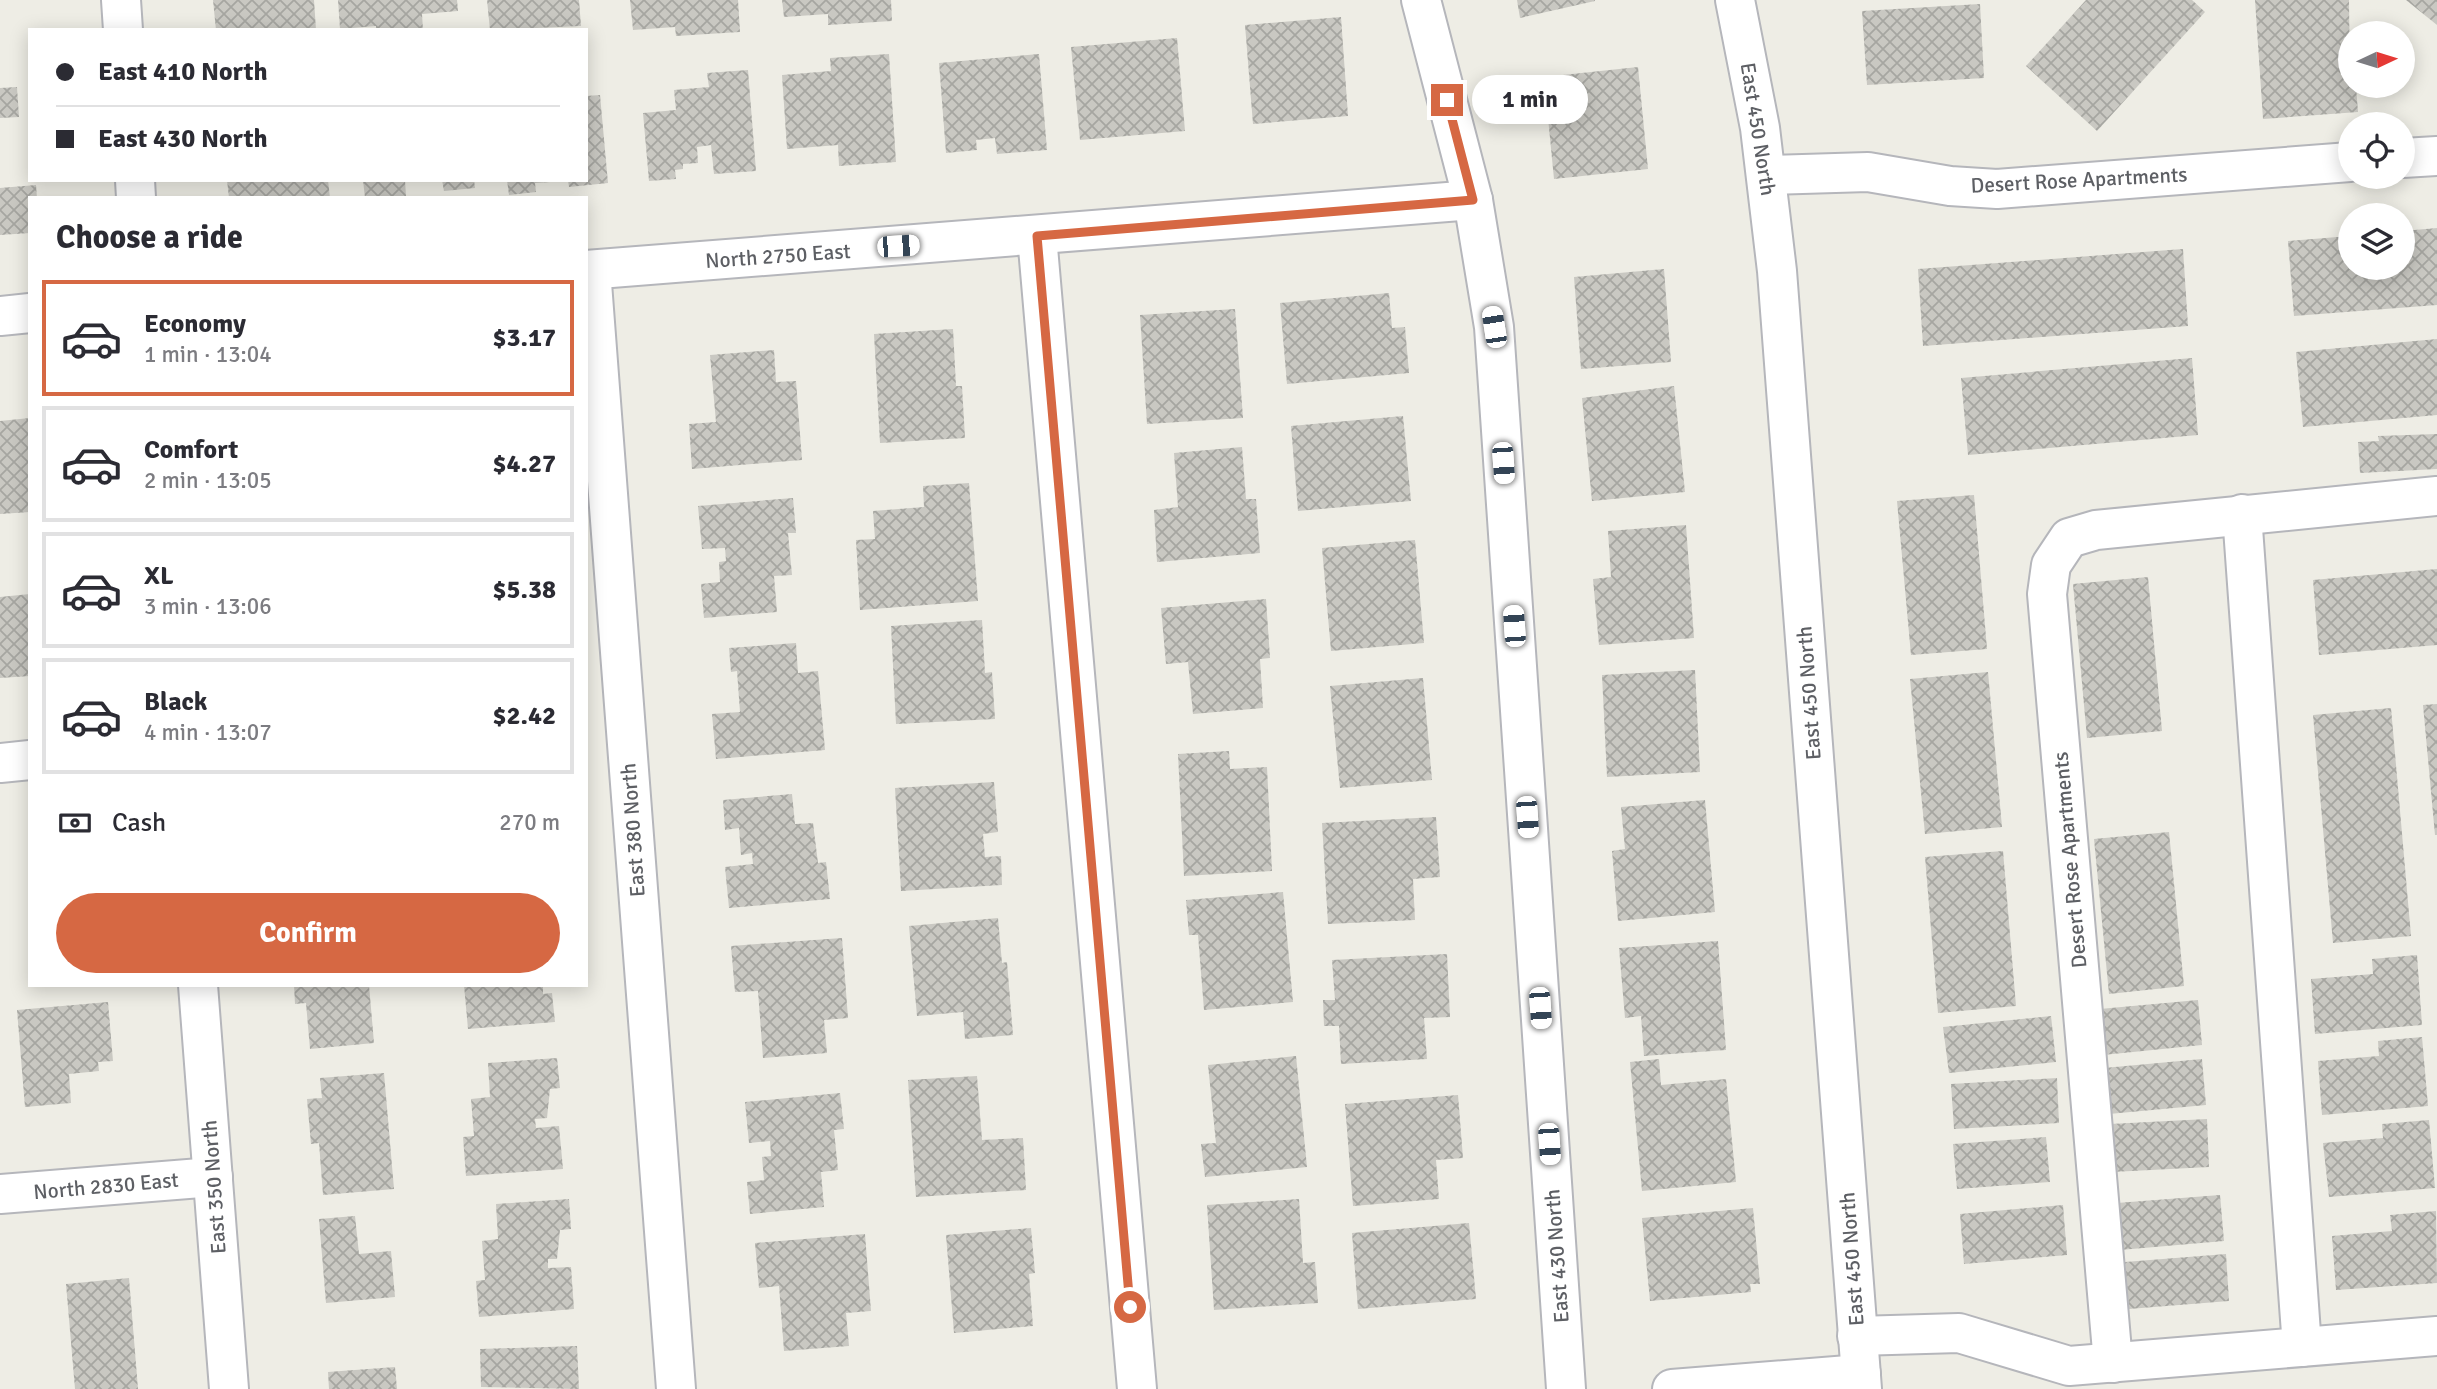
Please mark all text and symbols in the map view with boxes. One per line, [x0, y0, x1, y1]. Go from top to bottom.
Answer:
north arrow [2338, 21, 2415, 98]
map controls [2338, 21, 2415, 280]
text: East 410 North [98, 56, 268, 88]
street label: East 450 North [1735, 61, 1781, 197]
callout: 1 min [1472, 76, 1587, 124]
route end [1431, 84, 1463, 116]
text: 1 min [1502, 85, 1558, 114]
button: locate [2338, 112, 2415, 189]
text: East 430 North [98, 123, 268, 155]
street label: Desert Rose Apartments [1970, 161, 2188, 199]
button: layers [2338, 203, 2415, 280]
text: Choose a ride [56, 218, 243, 257]
car [877, 234, 920, 258]
street label: North 2750 East [704, 238, 852, 274]
car [1481, 305, 1508, 349]
icon: car [60, 307, 123, 370]
text: Economy [144, 308, 246, 340]
text: $3.17 [492, 322, 556, 354]
text: 1 min · 13:04 [144, 340, 272, 369]
icon: car [60, 433, 123, 496]
text: Comfort [144, 434, 238, 466]
car [1492, 441, 1515, 485]
text: $4.27 [492, 448, 556, 480]
text: 2 min · 13:05 [144, 466, 272, 495]
icon: car [60, 559, 123, 622]
text: XL [144, 560, 174, 592]
text: $5.38 [492, 574, 556, 606]
text: 3 min · 13:06 [144, 592, 272, 621]
car [1503, 604, 1526, 648]
street label: East 450 North [1791, 625, 1827, 761]
icon: car [60, 685, 123, 748]
text: Black [144, 686, 207, 718]
text: $2.42 [492, 700, 556, 732]
text: 4 min · 13:07 [144, 718, 272, 747]
street label: Desert Rose Apartments [2048, 751, 2092, 969]
street label: East 380 North [615, 762, 651, 898]
car [1516, 795, 1539, 839]
icon: cash [56, 804, 94, 842]
text: Cash [112, 807, 166, 839]
text: 270 m [499, 808, 560, 837]
button: Confirm [56, 893, 560, 973]
car [1529, 986, 1552, 1030]
street label: East 350 North [196, 1119, 232, 1255]
car [1538, 1122, 1561, 1166]
street label: North 2830 East [32, 1167, 180, 1205]
street label: East 430 North [1539, 1188, 1575, 1324]
street label: East 450 North [1834, 1191, 1870, 1327]
route start [1114, 1291, 1146, 1323]

